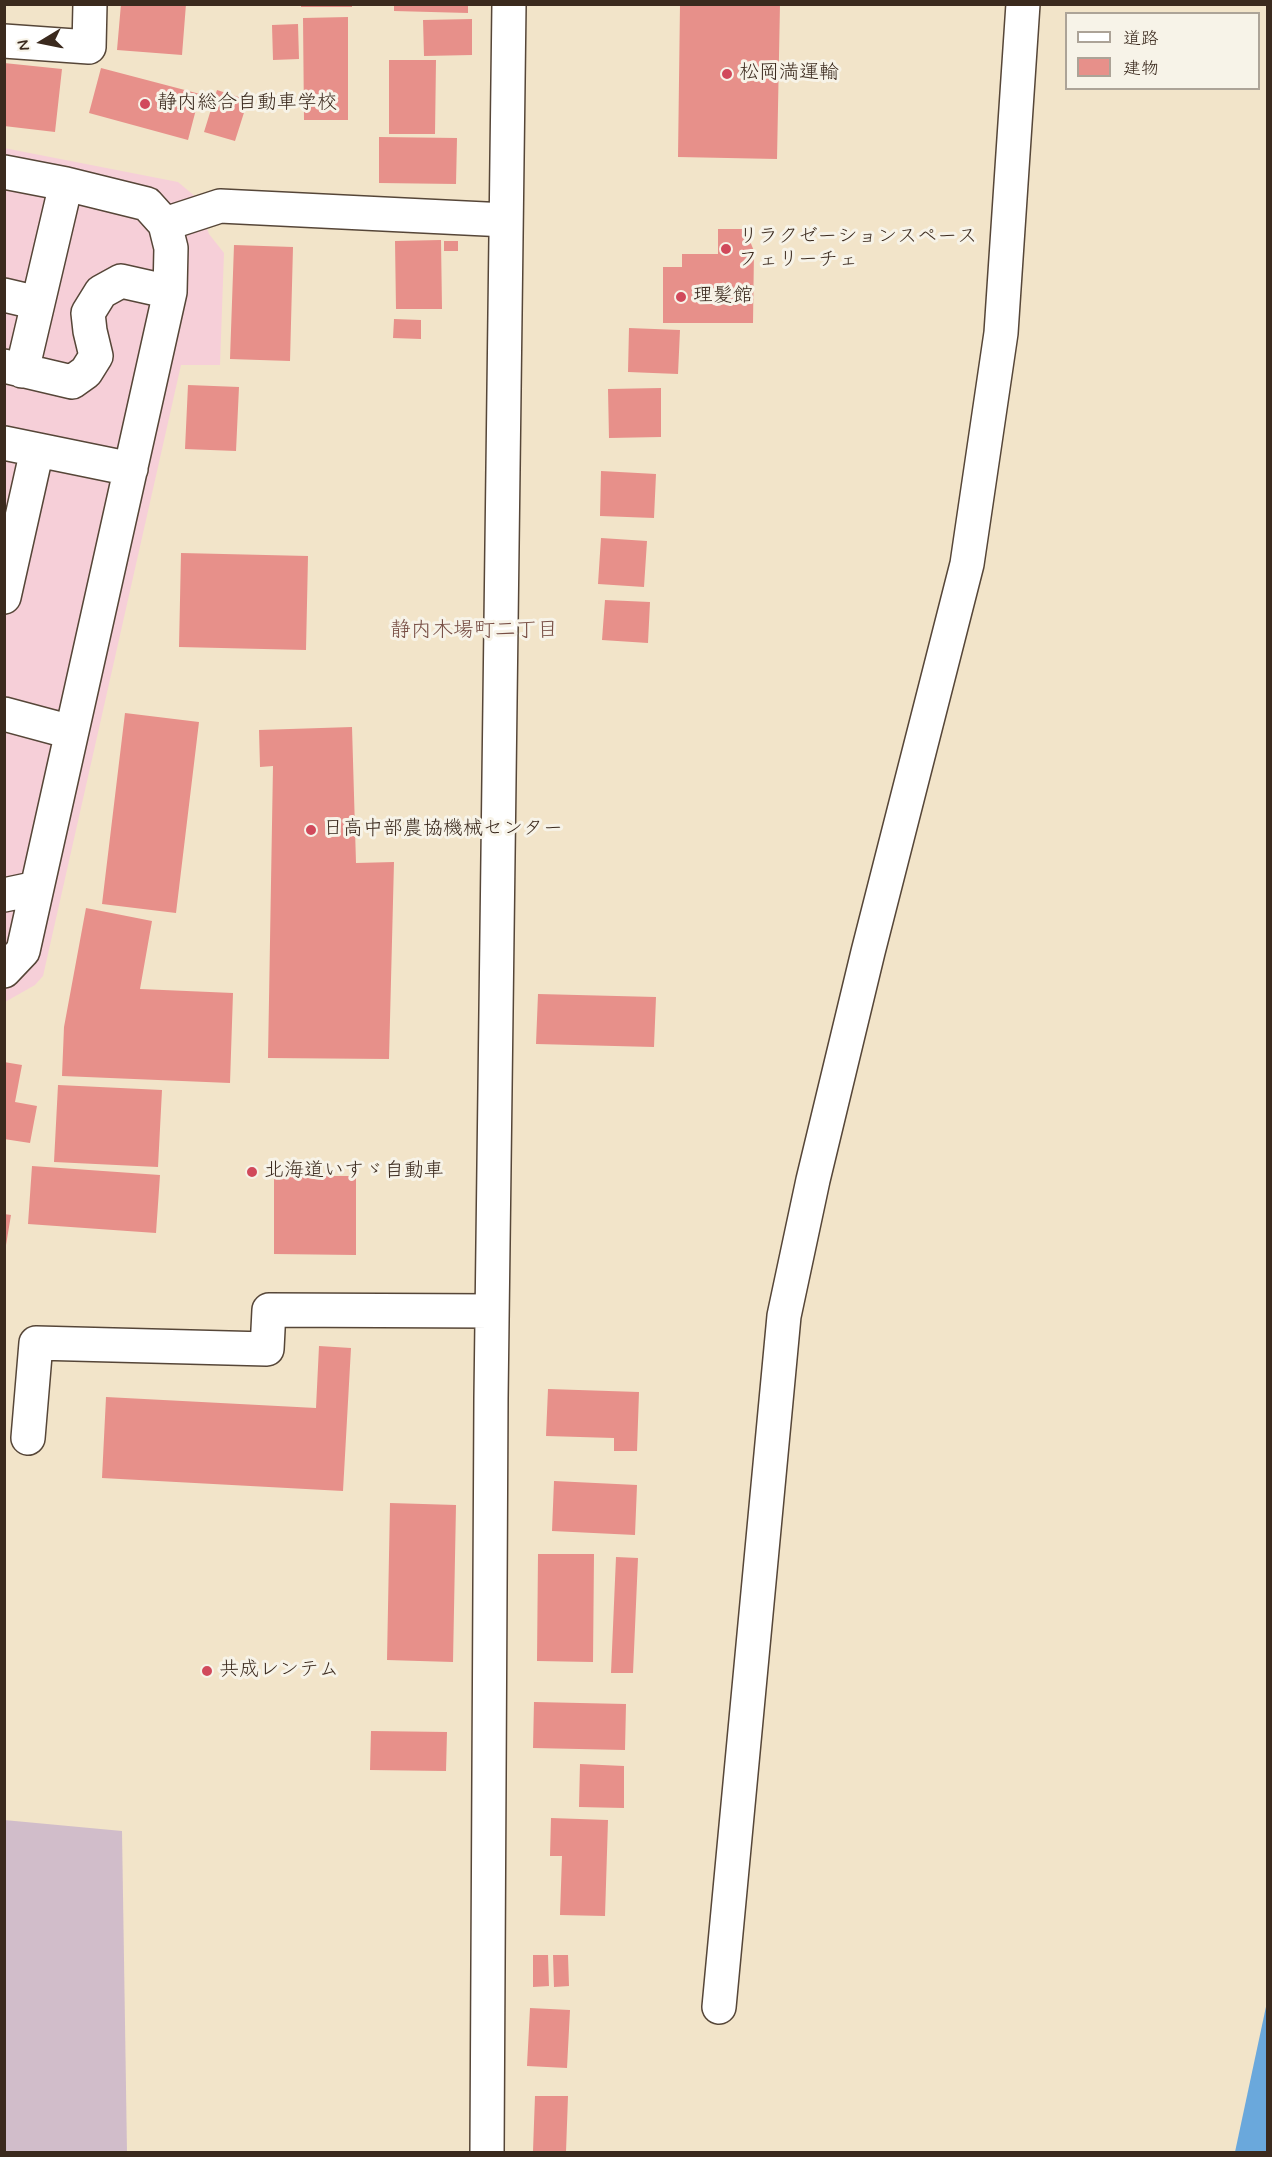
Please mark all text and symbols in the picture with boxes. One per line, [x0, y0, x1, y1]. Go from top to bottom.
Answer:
north arrow [12, 12, 72, 72]
legend [1065, 12, 1260, 90]
text: 道路 [1123, 27, 1159, 51]
text: N [13, 38, 35, 52]
text: 建物 [1123, 57, 1159, 81]
place label: 松岡満運輸 [739, 62, 839, 86]
marker: 松岡満運輸 [720, 67, 734, 81]
place label: 静内総合自動車学校 [157, 92, 337, 116]
marker: 静内総合自動車学校 [138, 97, 152, 111]
place label: リラクゼーションスペース フェリーチェ [738, 226, 977, 273]
marker: リラクゼーションスペース フェリーチェ [719, 242, 733, 256]
place label: 理髪館 [693, 285, 753, 309]
marker: 理髪館 [674, 290, 688, 304]
district label: 静内木場町二丁目 [390, 619, 558, 645]
place label: 日高中部農協機械センター [323, 818, 563, 842]
marker: 日高中部農協機械センター [304, 823, 318, 837]
place label: 北海道いすゞ自動車 [264, 1160, 444, 1184]
marker: 北海道いすゞ自動車 [245, 1165, 259, 1179]
place label: 共成レンテム [219, 1659, 339, 1683]
marker: 共成レンテム [200, 1664, 214, 1678]

